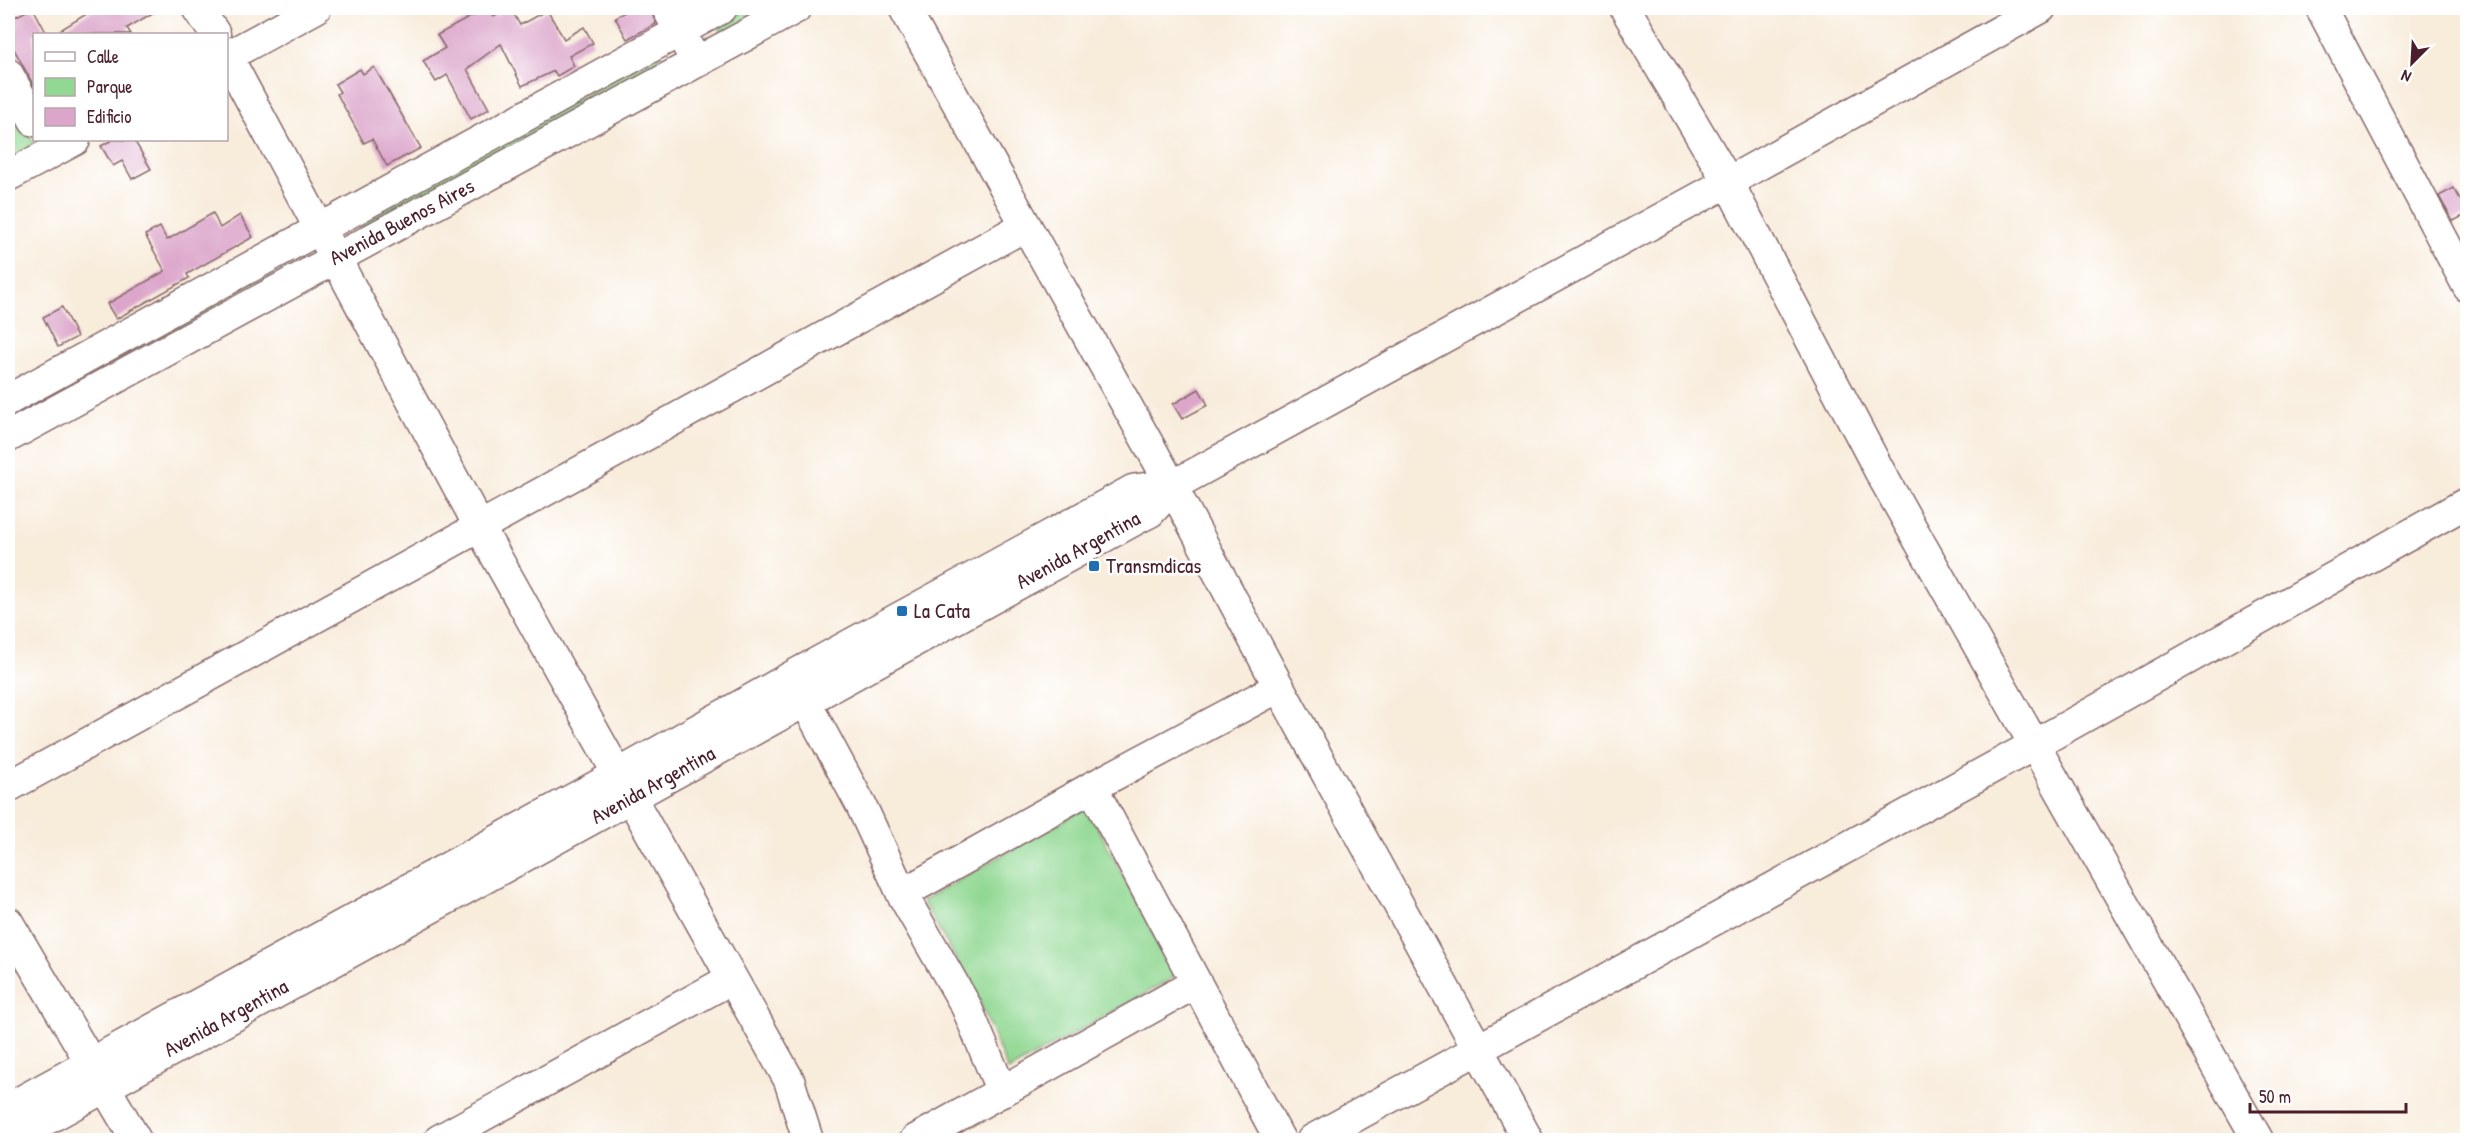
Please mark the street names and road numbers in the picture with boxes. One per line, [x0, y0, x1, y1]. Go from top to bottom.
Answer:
street label: Avenida Buenos Aires [324, 171, 479, 272]
street label: Avenida Argentina [1011, 504, 1145, 596]
street label: Avenida Argentina [586, 739, 720, 831]
street label: Avenida Argentina [159, 972, 293, 1064]

